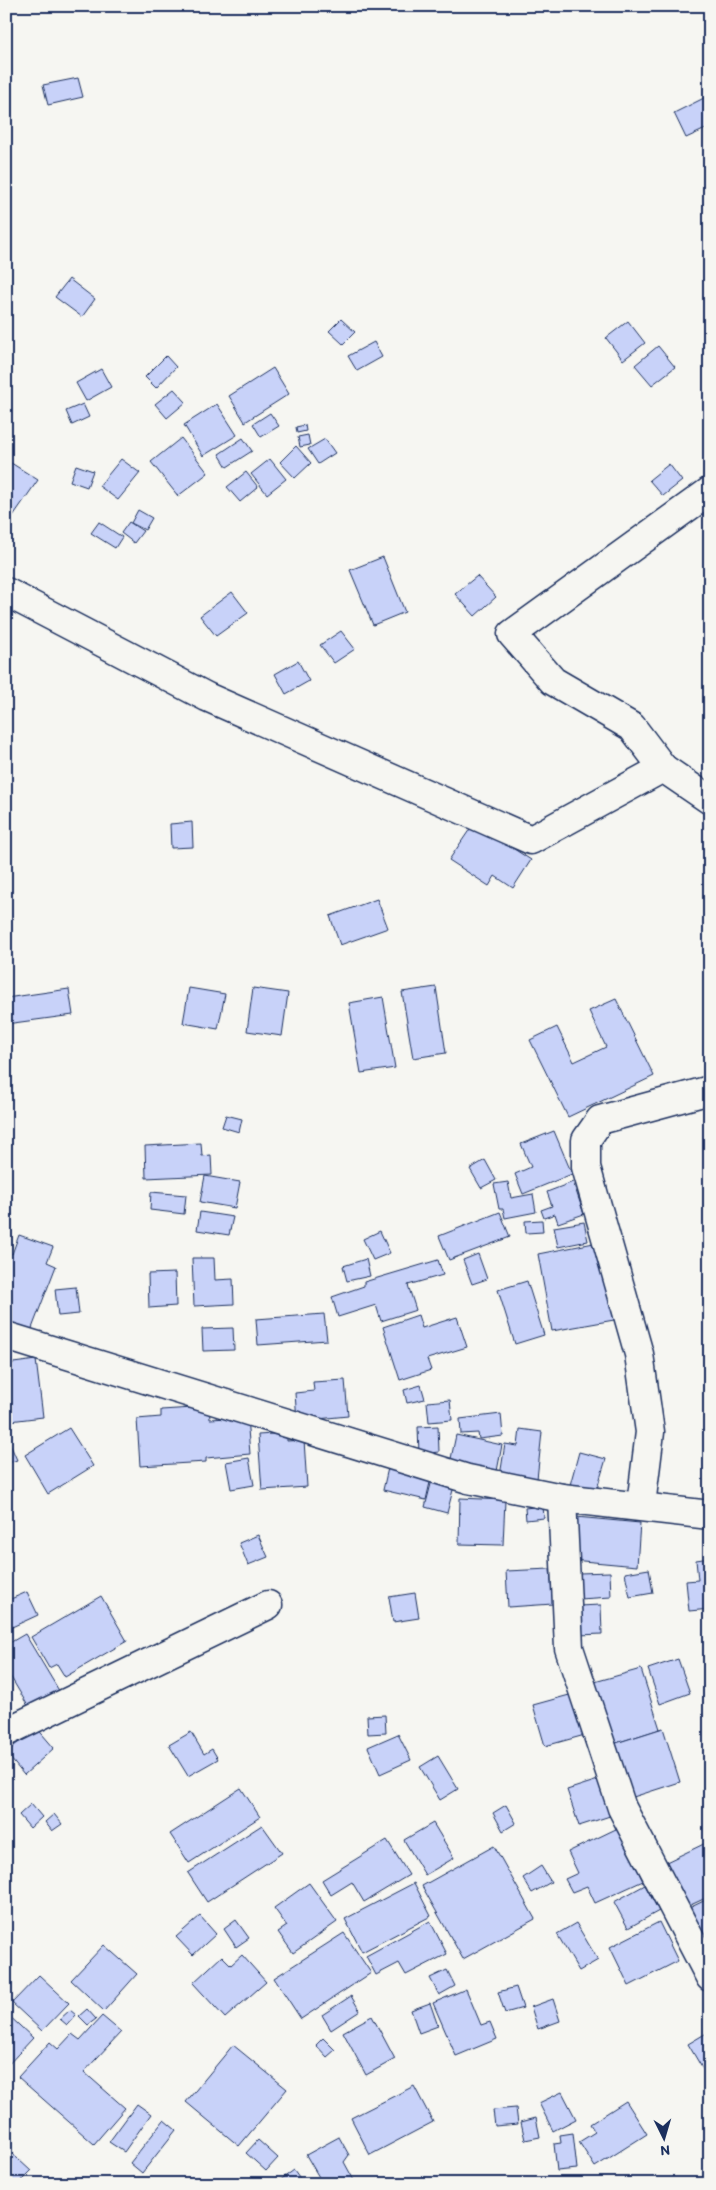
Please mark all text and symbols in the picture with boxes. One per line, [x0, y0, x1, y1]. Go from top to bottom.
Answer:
north arrow [638, 2112, 688, 2162]
text: N [660, 2142, 671, 2159]

